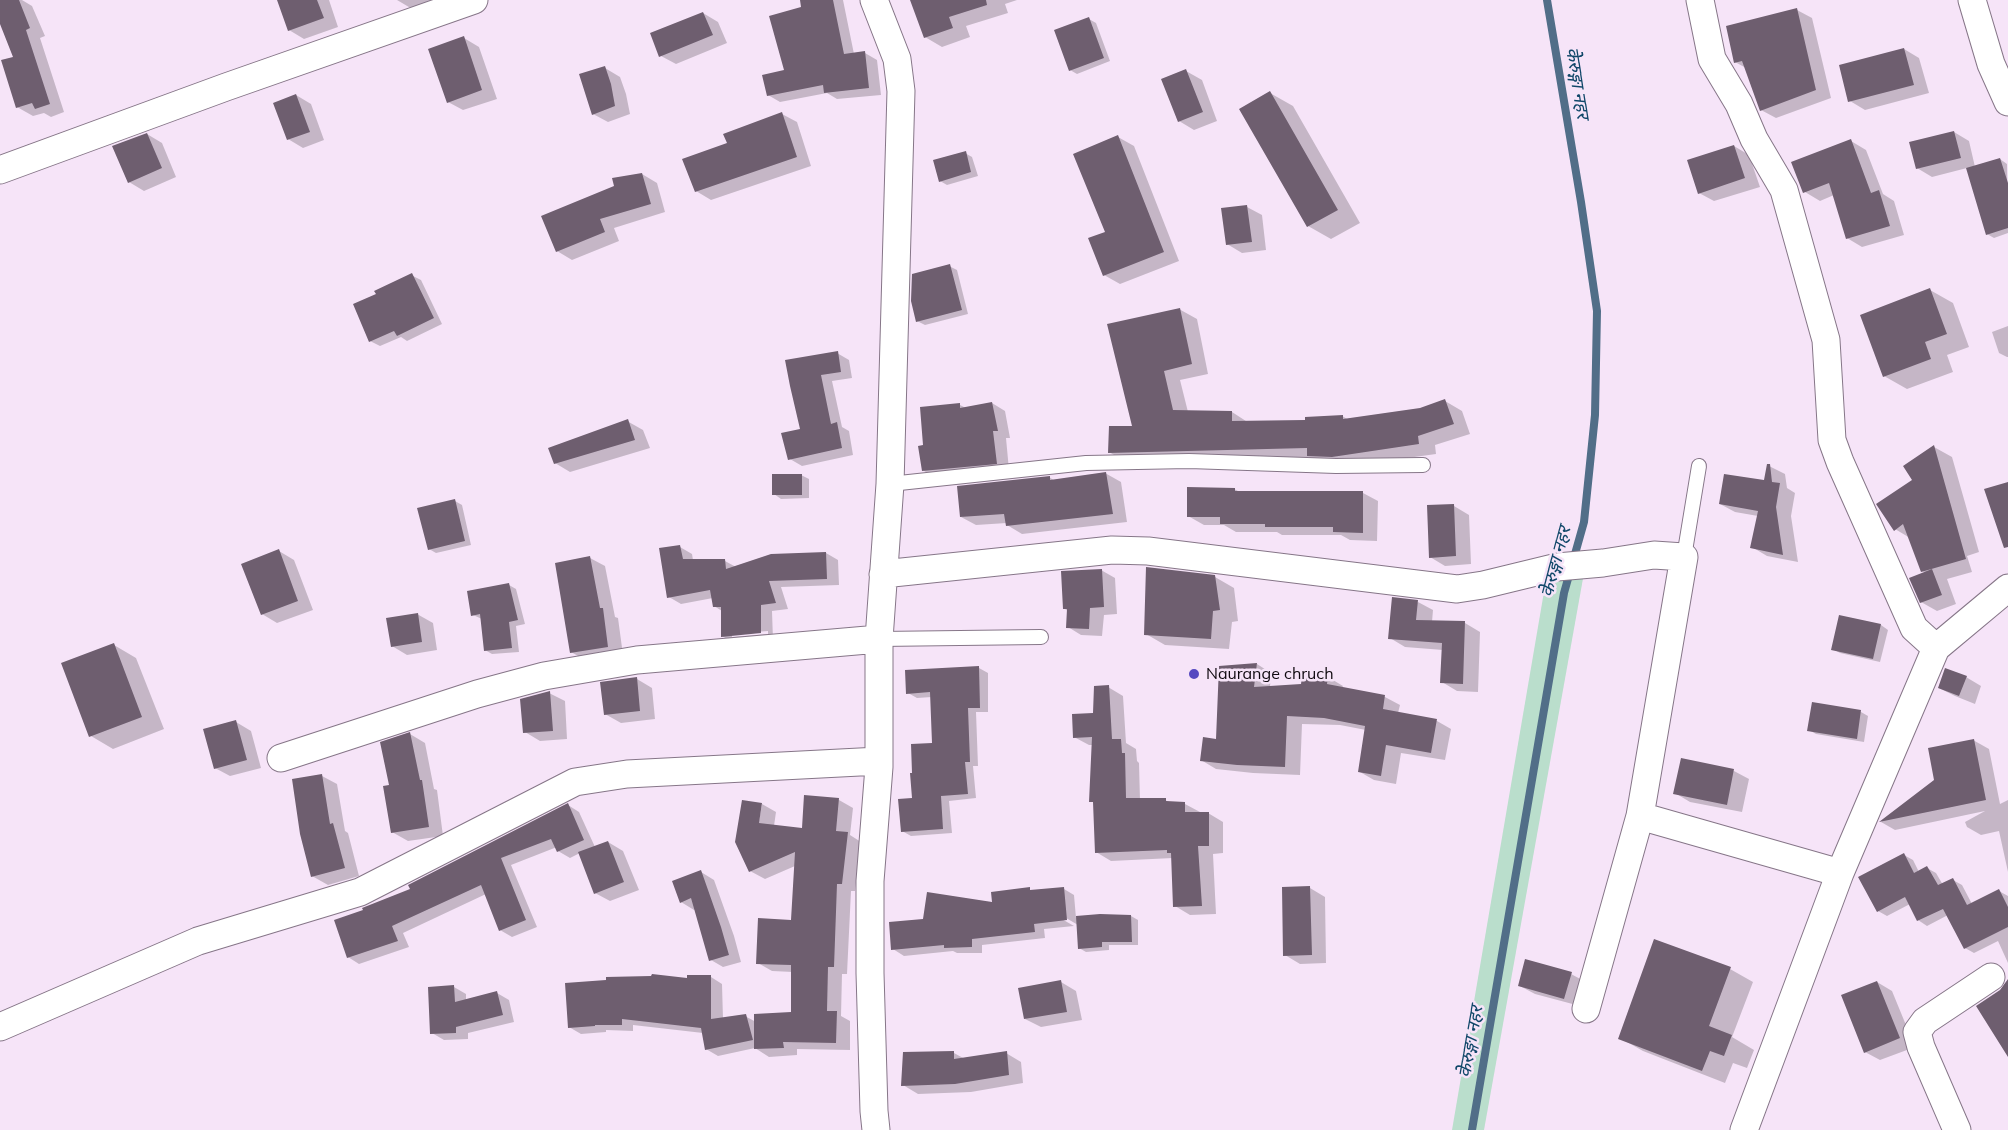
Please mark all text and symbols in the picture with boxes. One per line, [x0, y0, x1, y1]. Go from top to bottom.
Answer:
water label: केेरुङ्गा नहर [1561, 46, 1593, 120]
water label: केेरुङ्गा नहर [1536, 524, 1576, 600]
place label: Naurange chruch [1206, 664, 1334, 684]
marker: Naurange chruch [1187, 667, 1201, 681]
water label: केेरुङ्गा नहर [1454, 1005, 1488, 1079]

